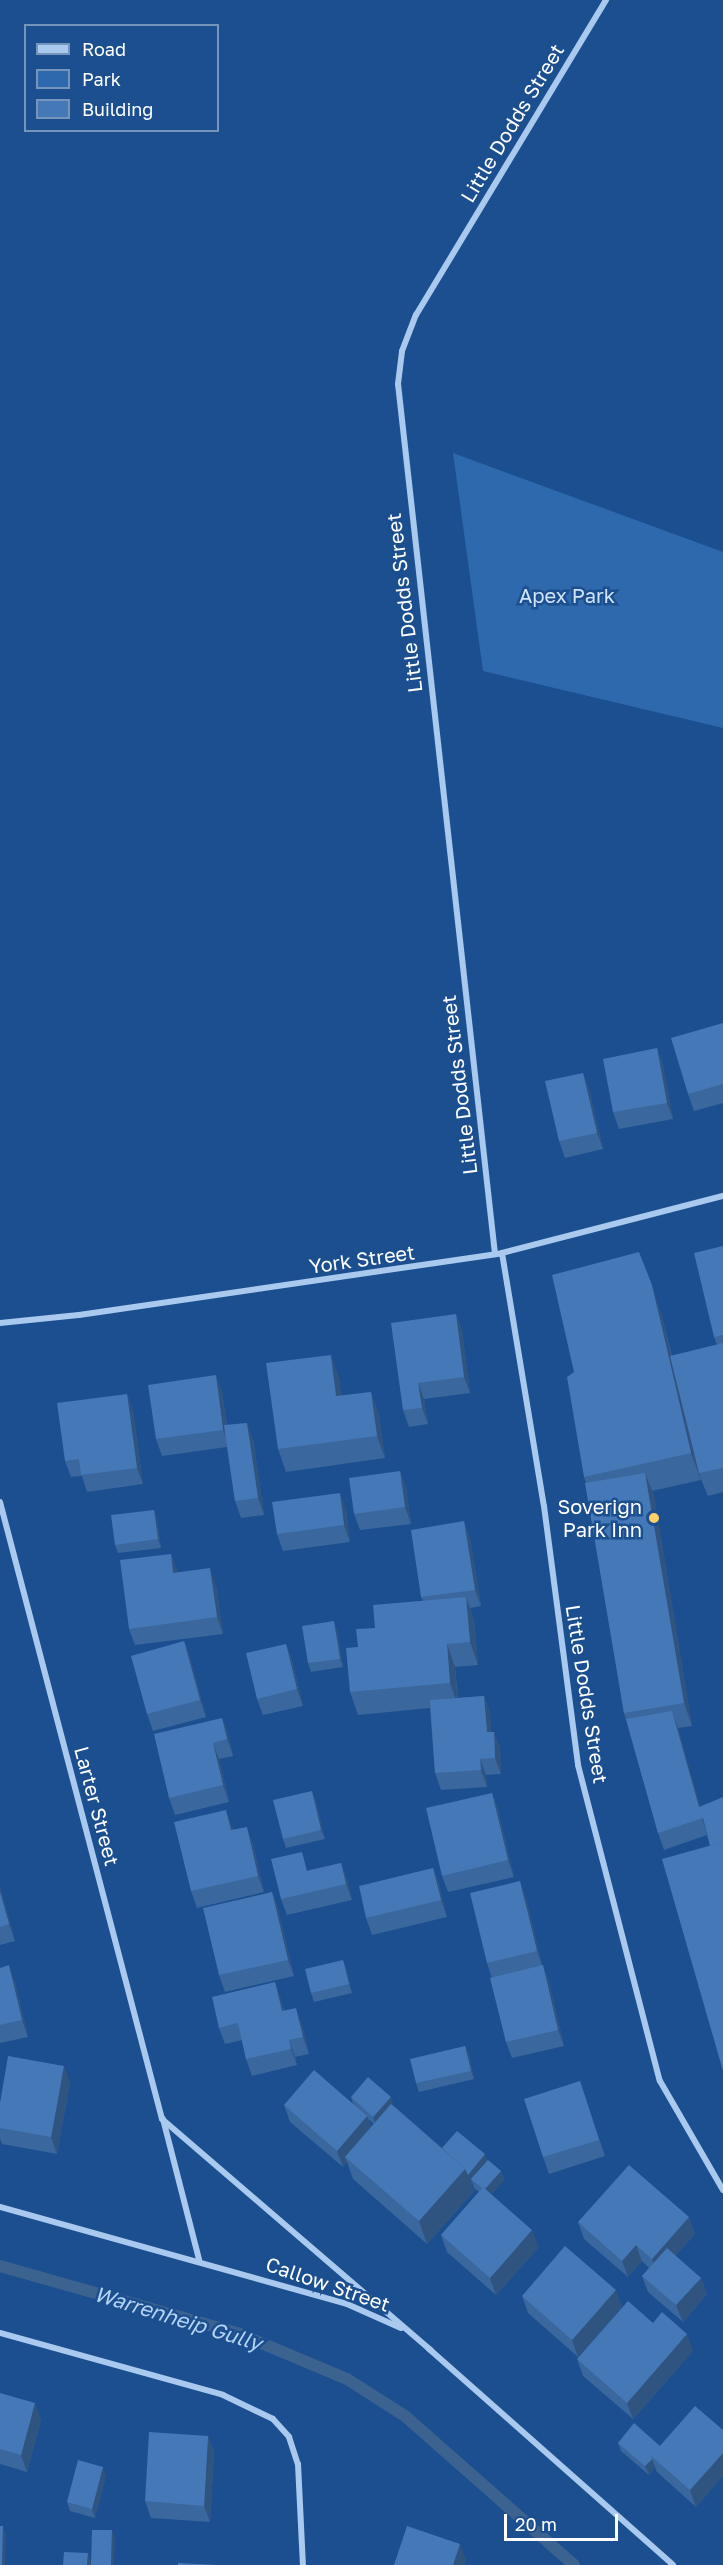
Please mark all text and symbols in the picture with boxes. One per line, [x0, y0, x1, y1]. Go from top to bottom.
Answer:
legend [24, 24, 219, 132]
text: Road [82, 38, 126, 60]
street label: Little Dodds Street [455, 39, 569, 207]
text: Park [82, 68, 121, 90]
text: Building [82, 98, 153, 120]
street label: Little Dodds Street [381, 512, 427, 694]
park label: Apex Park [519, 583, 615, 607]
street label: Little Dodds Street [436, 994, 482, 1176]
street label: York Street [308, 1240, 416, 1278]
place label: Soverign Park Inn [557, 1494, 642, 1541]
marker: Soverign Park Inn [647, 1511, 661, 1525]
street label: Little Dodds Street [561, 1603, 613, 1785]
street label: Larter Street [70, 1744, 124, 1868]
street label: Callow Street [263, 2252, 393, 2316]
water label: Warrenheip Gully [91, 2281, 265, 2355]
scale bar [507, 2502, 621, 2540]
text: 20 m [515, 2513, 557, 2535]

